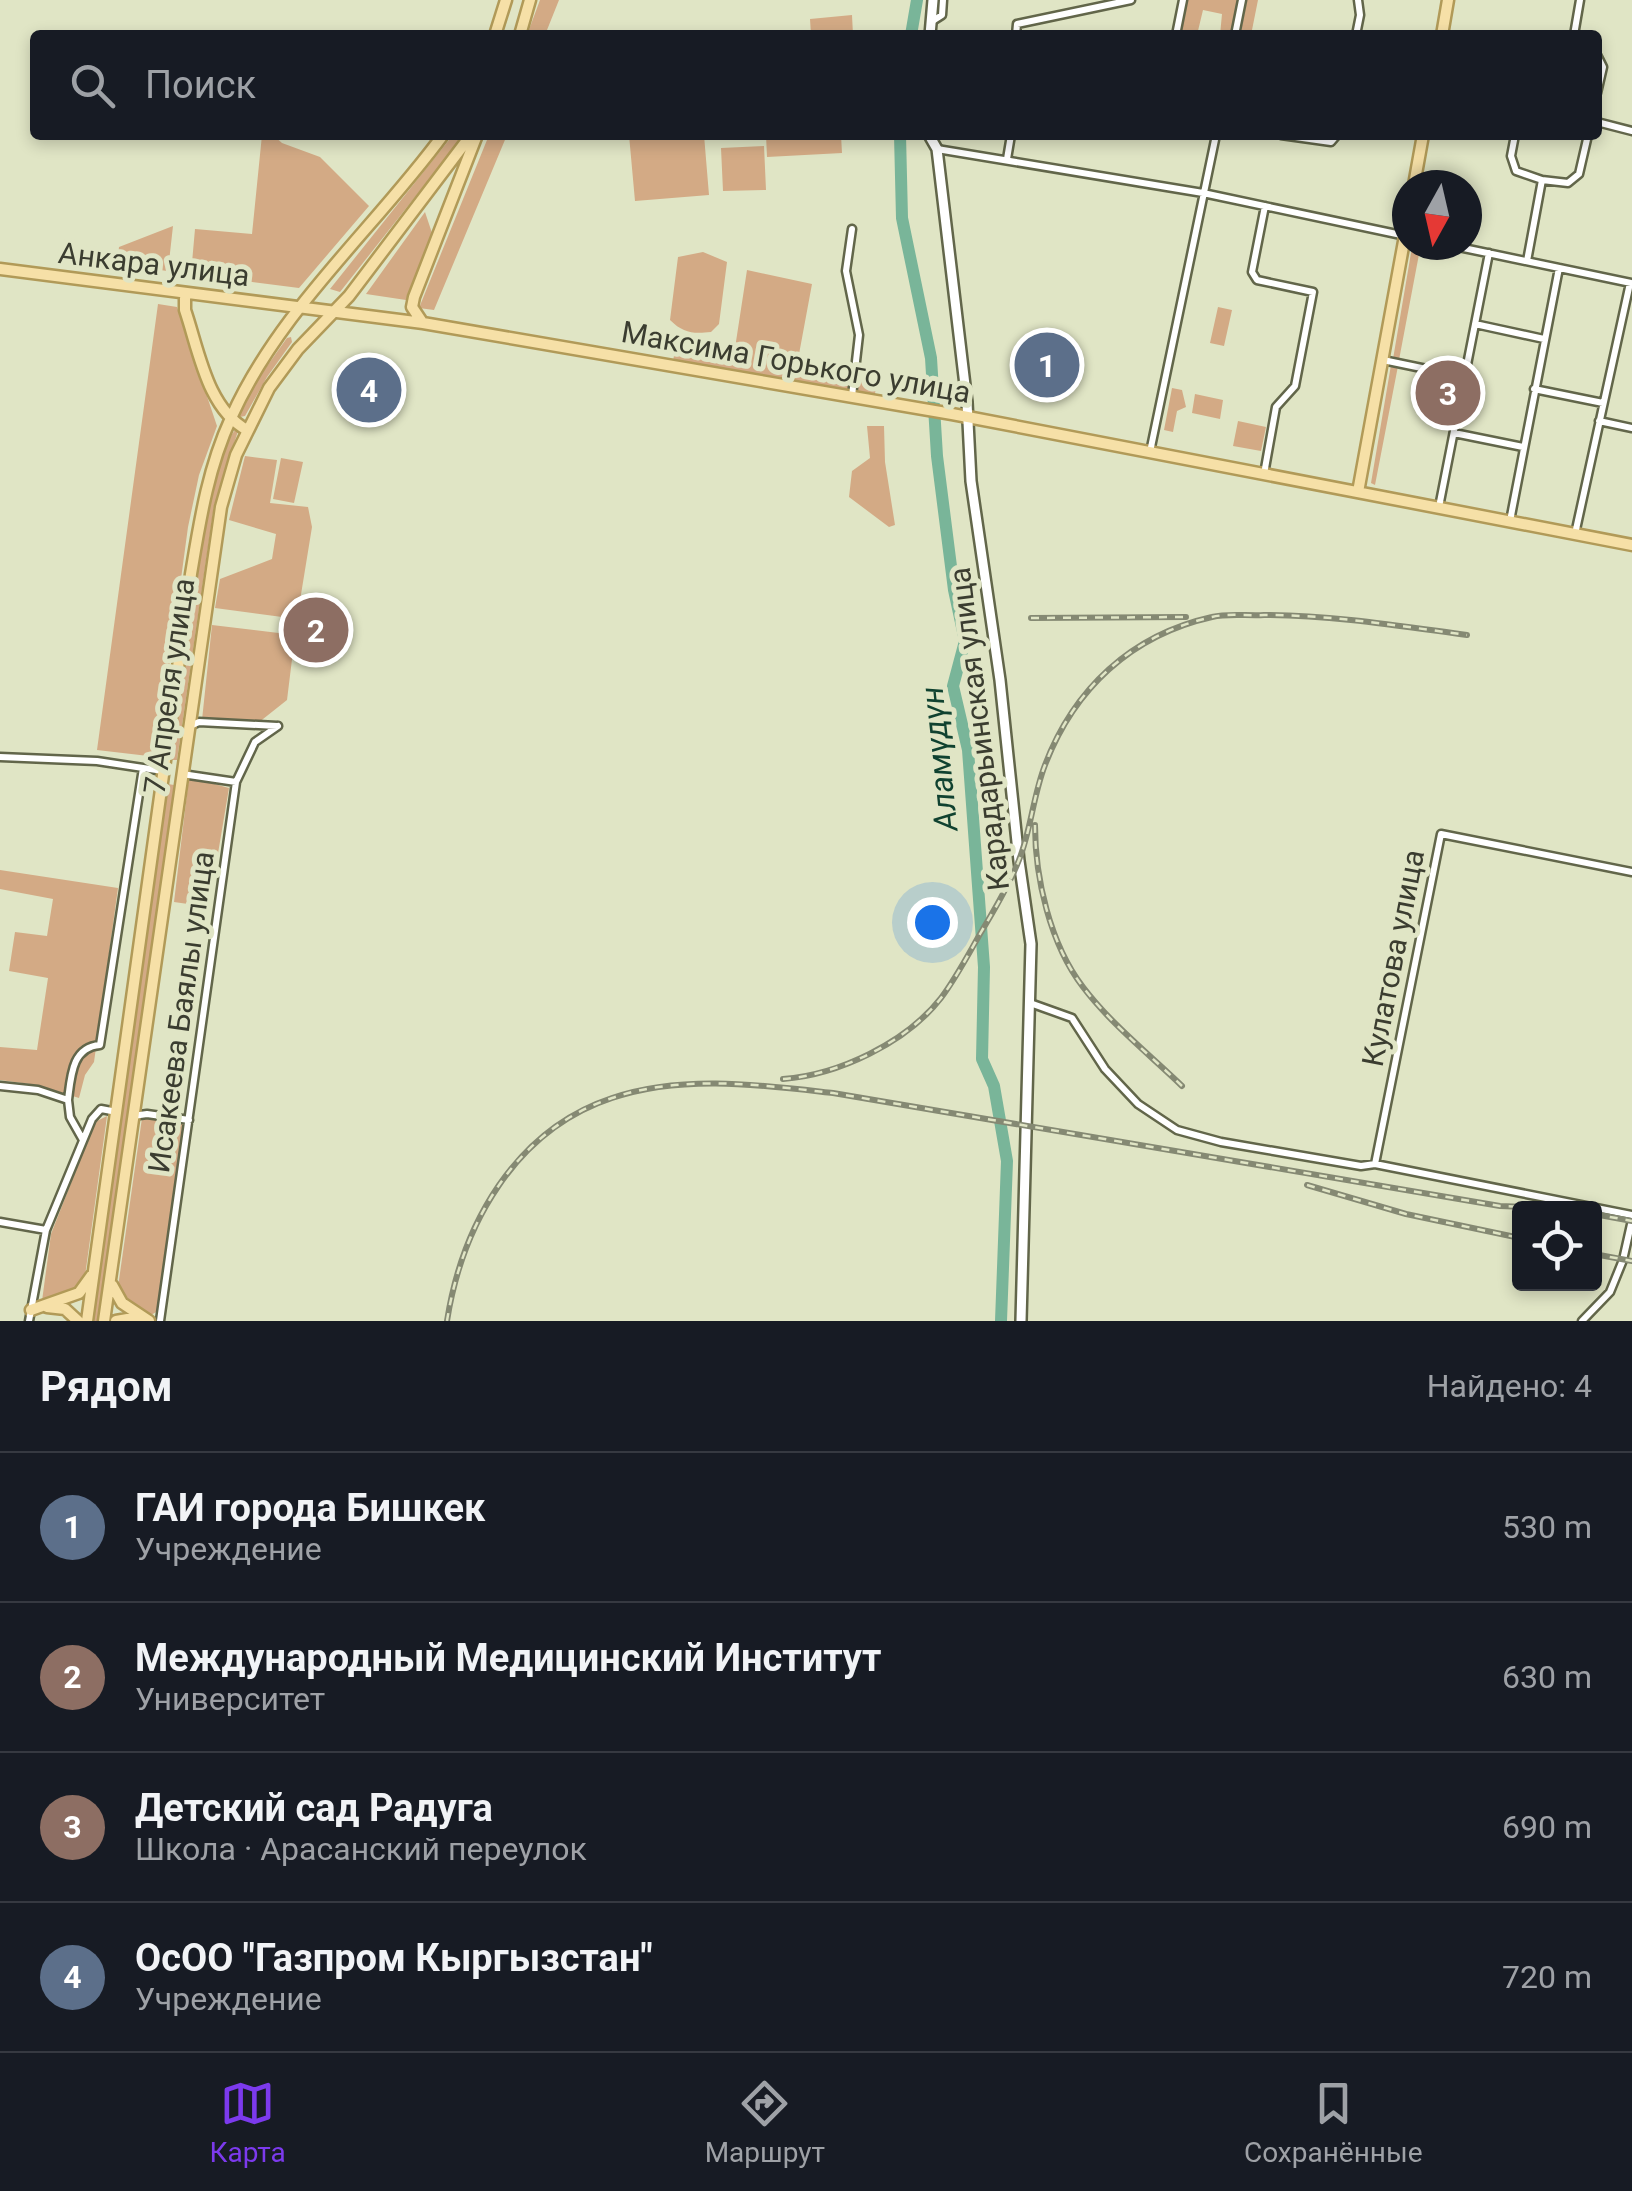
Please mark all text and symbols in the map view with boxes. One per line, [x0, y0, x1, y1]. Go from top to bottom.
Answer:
search box [30, 30, 1602, 140]
icon: search [65, 58, 120, 113]
text: Поиск [145, 63, 256, 107]
north arrow [1392, 170, 1482, 260]
street label: Анкара улица [56, 235, 252, 293]
street label: Максима Горького улица [619, 314, 973, 410]
pin: 1 [1014, 328, 1080, 402]
pin: 4 [336, 352, 402, 428]
pin: 3 [1416, 356, 1480, 430]
street label: Карадарьинская улица [942, 565, 1016, 893]
street label: 7 Апреля улица [137, 576, 201, 796]
pin: 2 [284, 592, 348, 668]
water label: Аламүдүн [913, 685, 966, 835]
street label: Кулатова улица [1355, 847, 1431, 1069]
street label: Исакеева Баялы улица [141, 849, 221, 1175]
your location [907, 897, 958, 948]
map controls [1512, 1201, 1602, 1291]
button: locate [1512, 1201, 1602, 1291]
text: Рядом [40, 1362, 173, 1411]
text: Найдено: 4 [1427, 1367, 1592, 1405]
text: ГАИ города Бишкек [135, 1486, 485, 1530]
text: 1 [63, 1508, 82, 1546]
text: 530 m [1502, 1508, 1592, 1546]
text: Учреждение [135, 1530, 322, 1568]
text: Международный Медицинский Институт [135, 1636, 881, 1680]
text: 2 [63, 1658, 82, 1696]
text: 630 m [1502, 1658, 1592, 1696]
text: Университет [135, 1680, 325, 1718]
text: Детский сад Радуга [135, 1786, 493, 1830]
text: 3 [63, 1808, 82, 1846]
text: 690 m [1502, 1808, 1592, 1846]
text: Школа · Арасанский переулок [135, 1830, 587, 1868]
text: ОсОО "Газпром Кыргызстан" [135, 1936, 653, 1980]
text: 4 [63, 1958, 82, 1996]
text: 720 m [1502, 1958, 1592, 1996]
text: Учреждение [135, 1980, 322, 2018]
tab: Карта [209, 2076, 286, 2169]
tab: Маршрут [705, 2076, 825, 2169]
tab: Сохранённые [1244, 2076, 1423, 2169]

